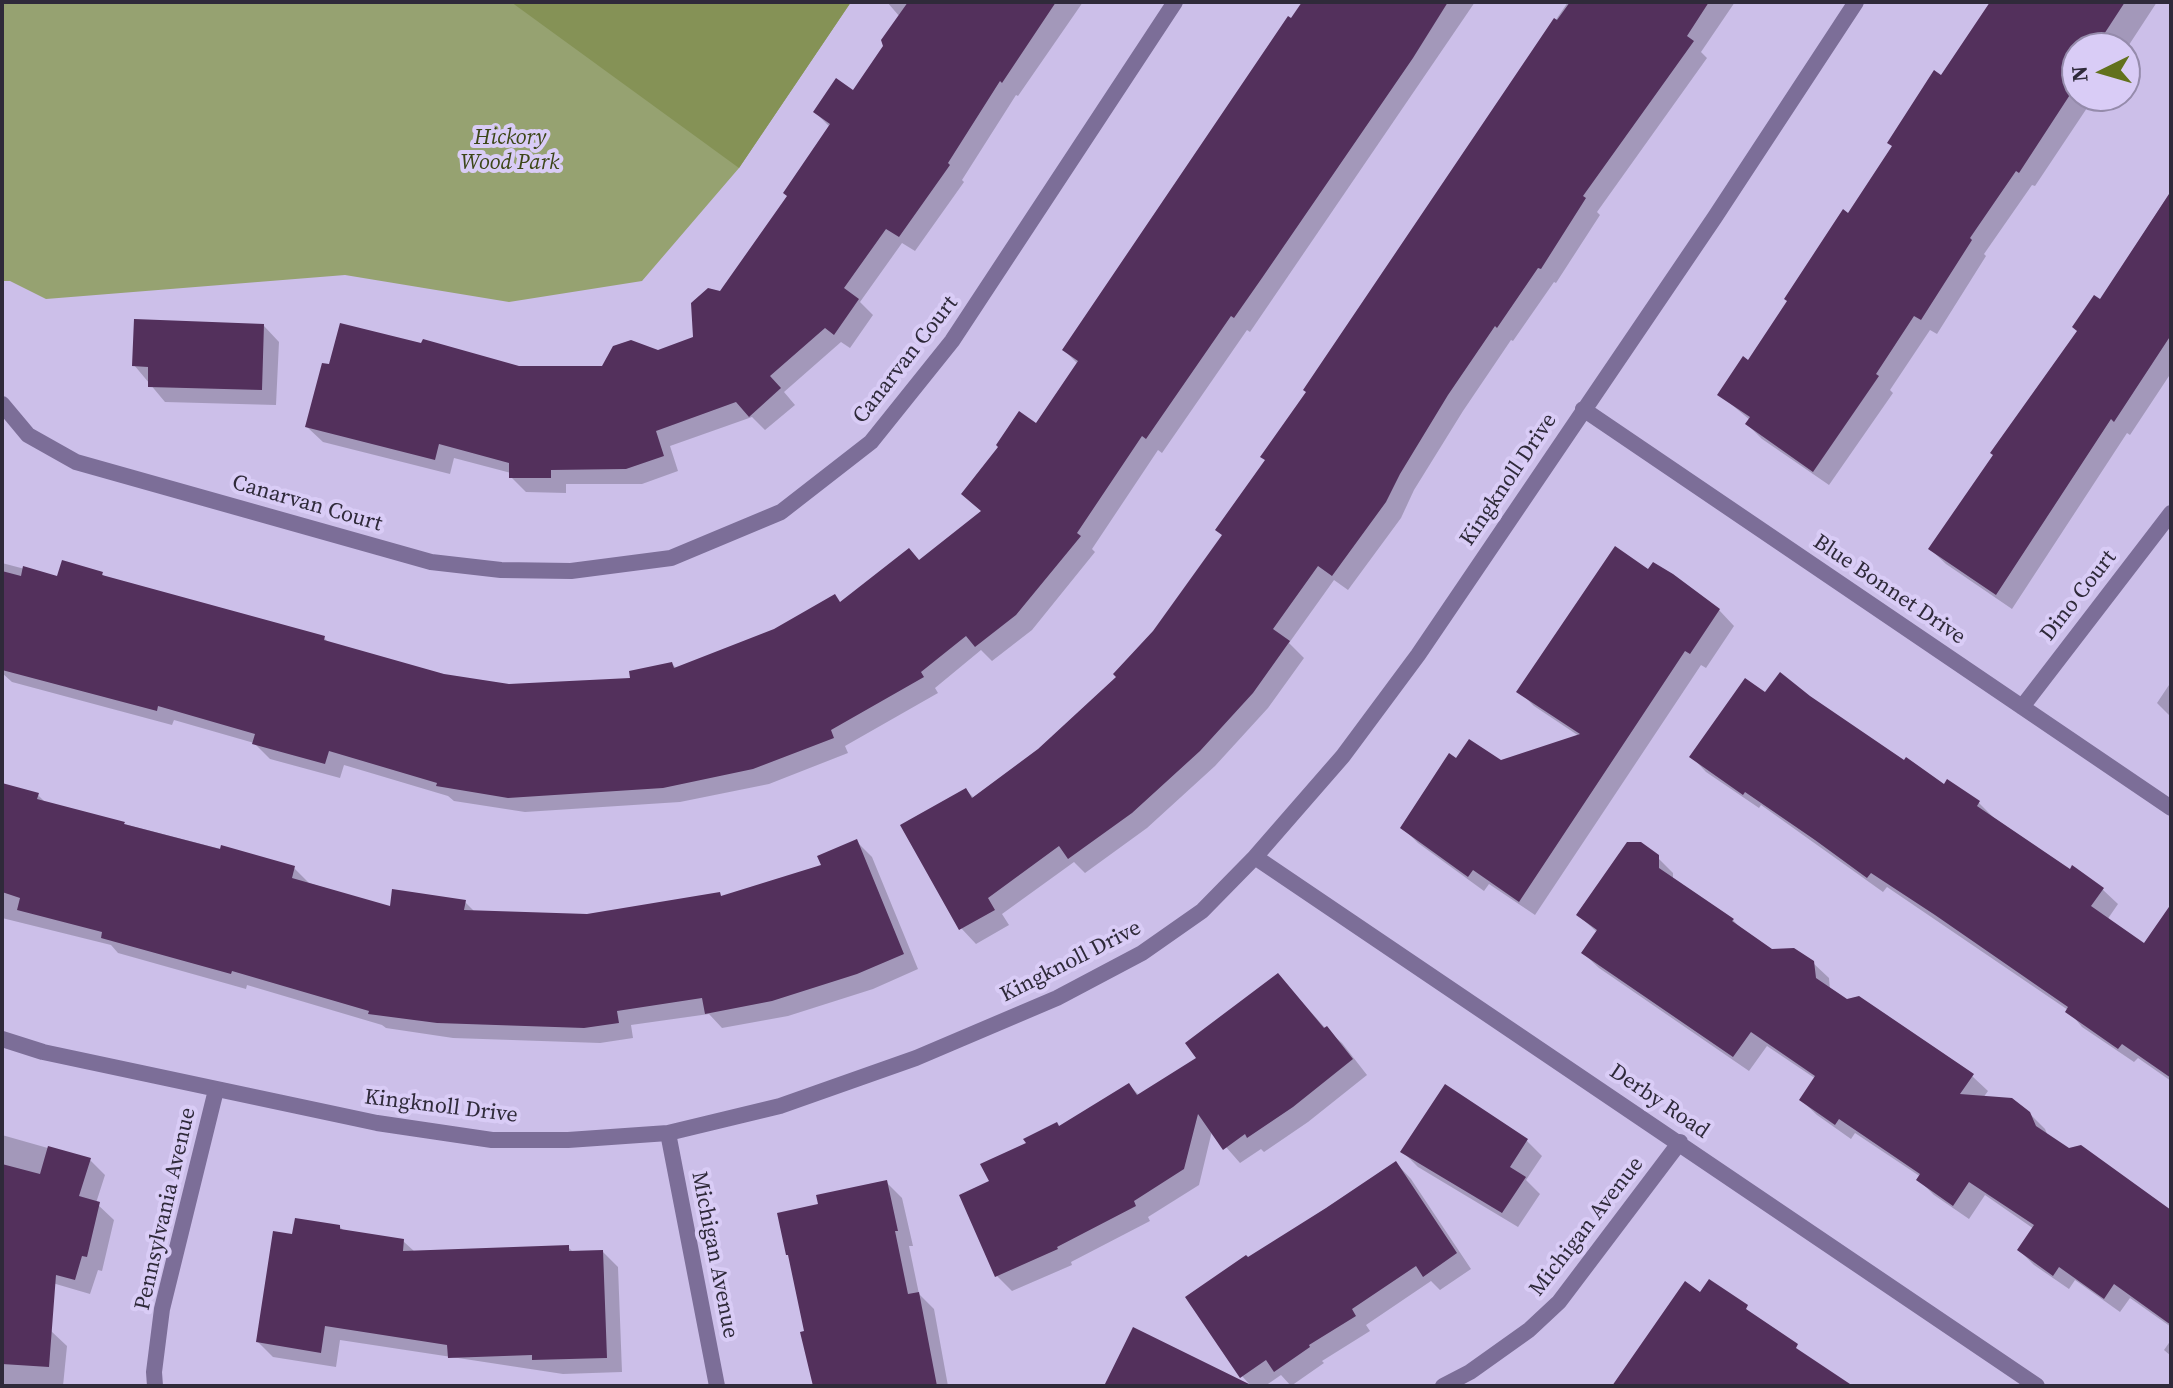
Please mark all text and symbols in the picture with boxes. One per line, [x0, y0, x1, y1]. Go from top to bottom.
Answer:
north arrow [2061, 32, 2141, 112]
text: N [2063, 65, 2095, 83]
park label: Hickory Wood Park [461, 125, 559, 176]
street label: Canarvan Court [848, 291, 964, 429]
street label: Kingknoll Drive [1455, 409, 1563, 551]
street label: Canarvan Court [229, 470, 385, 538]
street label: Blue Bonnet Drive [1808, 529, 1970, 651]
street label: Dino Court [2035, 545, 2123, 647]
street label: Kingknoll Drive [996, 915, 1146, 1009]
street label: Derby Road [1604, 1059, 1714, 1145]
street label: Kingknoll Drive [363, 1084, 519, 1130]
street label: Pennsylvania Avenue [130, 1105, 202, 1313]
street label: Michigan Avenue [1524, 1152, 1650, 1302]
street label: Michigan Avenue [685, 1169, 743, 1341]

